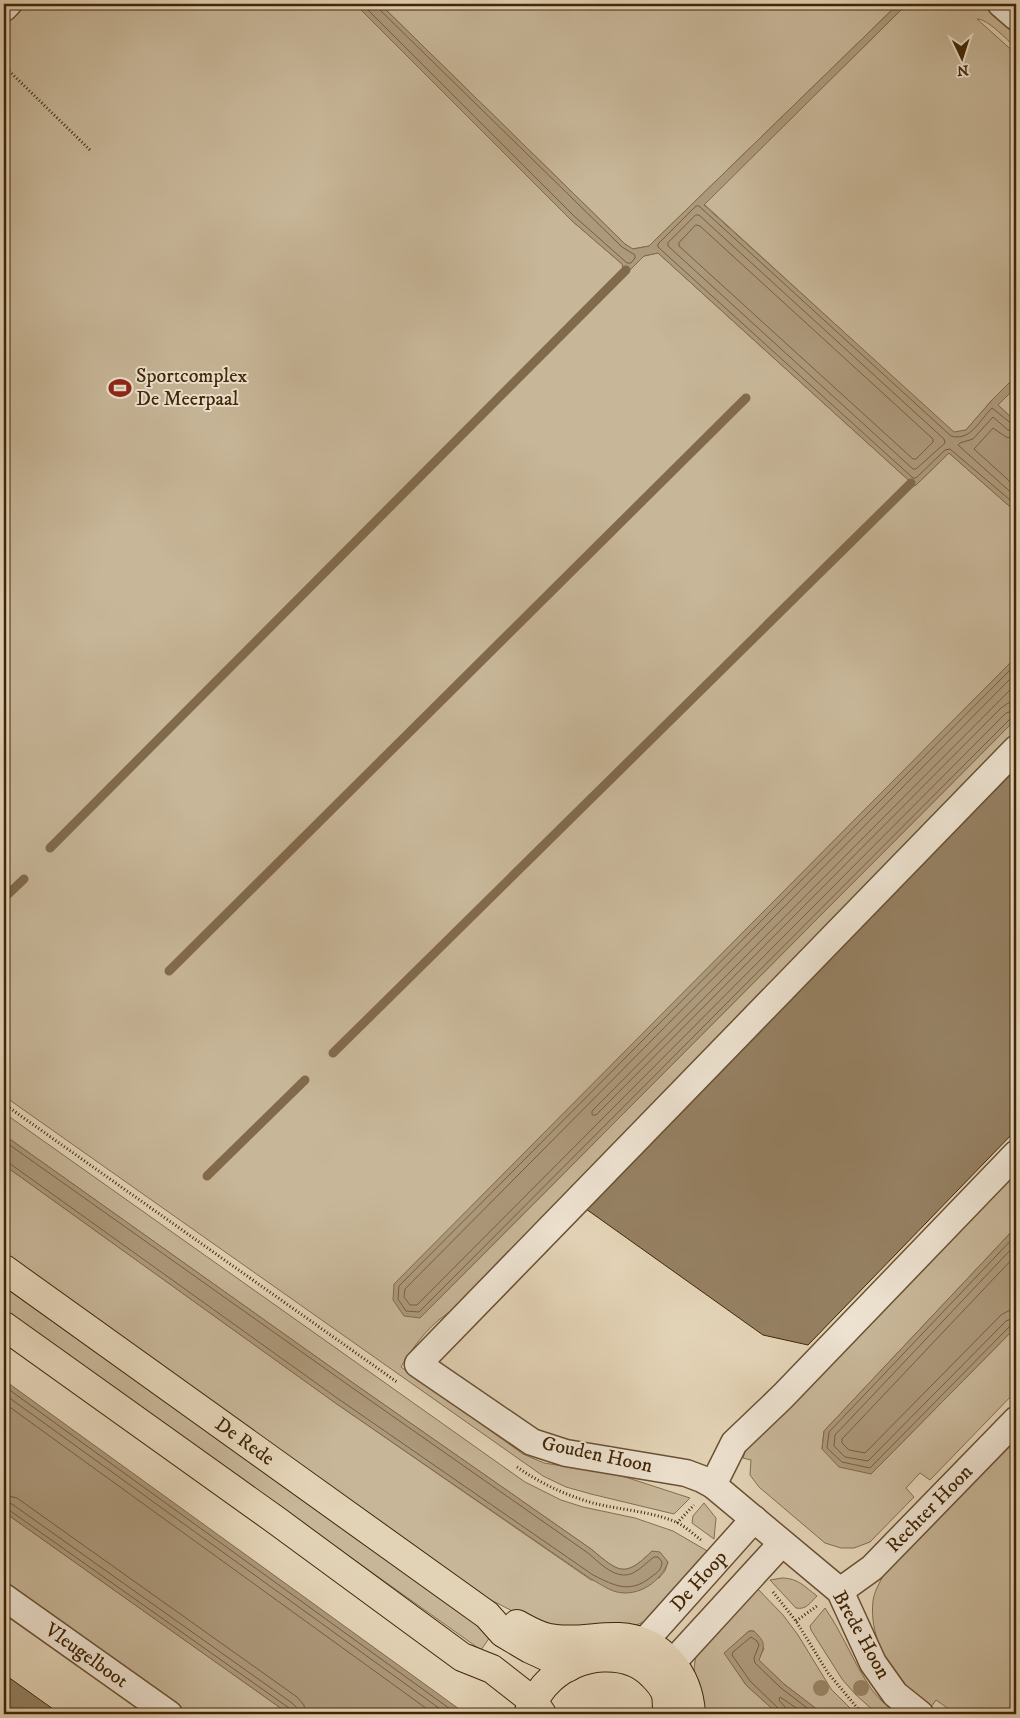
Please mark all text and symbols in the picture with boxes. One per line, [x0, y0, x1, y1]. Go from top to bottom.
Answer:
north arrow [938, 32, 988, 82]
text: N [956, 61, 969, 79]
place label: Sportcomplex De Meerpaal [136, 364, 248, 412]
sports icon: Sportcomplex De Meerpaal [107, 375, 133, 401]
street label: De Rede [210, 1412, 279, 1471]
street label: Gouden Hoon [539, 1431, 655, 1479]
street label: Rechter Hoon [881, 1459, 978, 1558]
street label: De Hoop [665, 1545, 732, 1617]
street label: Brede Hoon [827, 1586, 896, 1684]
street label: Vleugelboot [39, 1617, 133, 1693]

